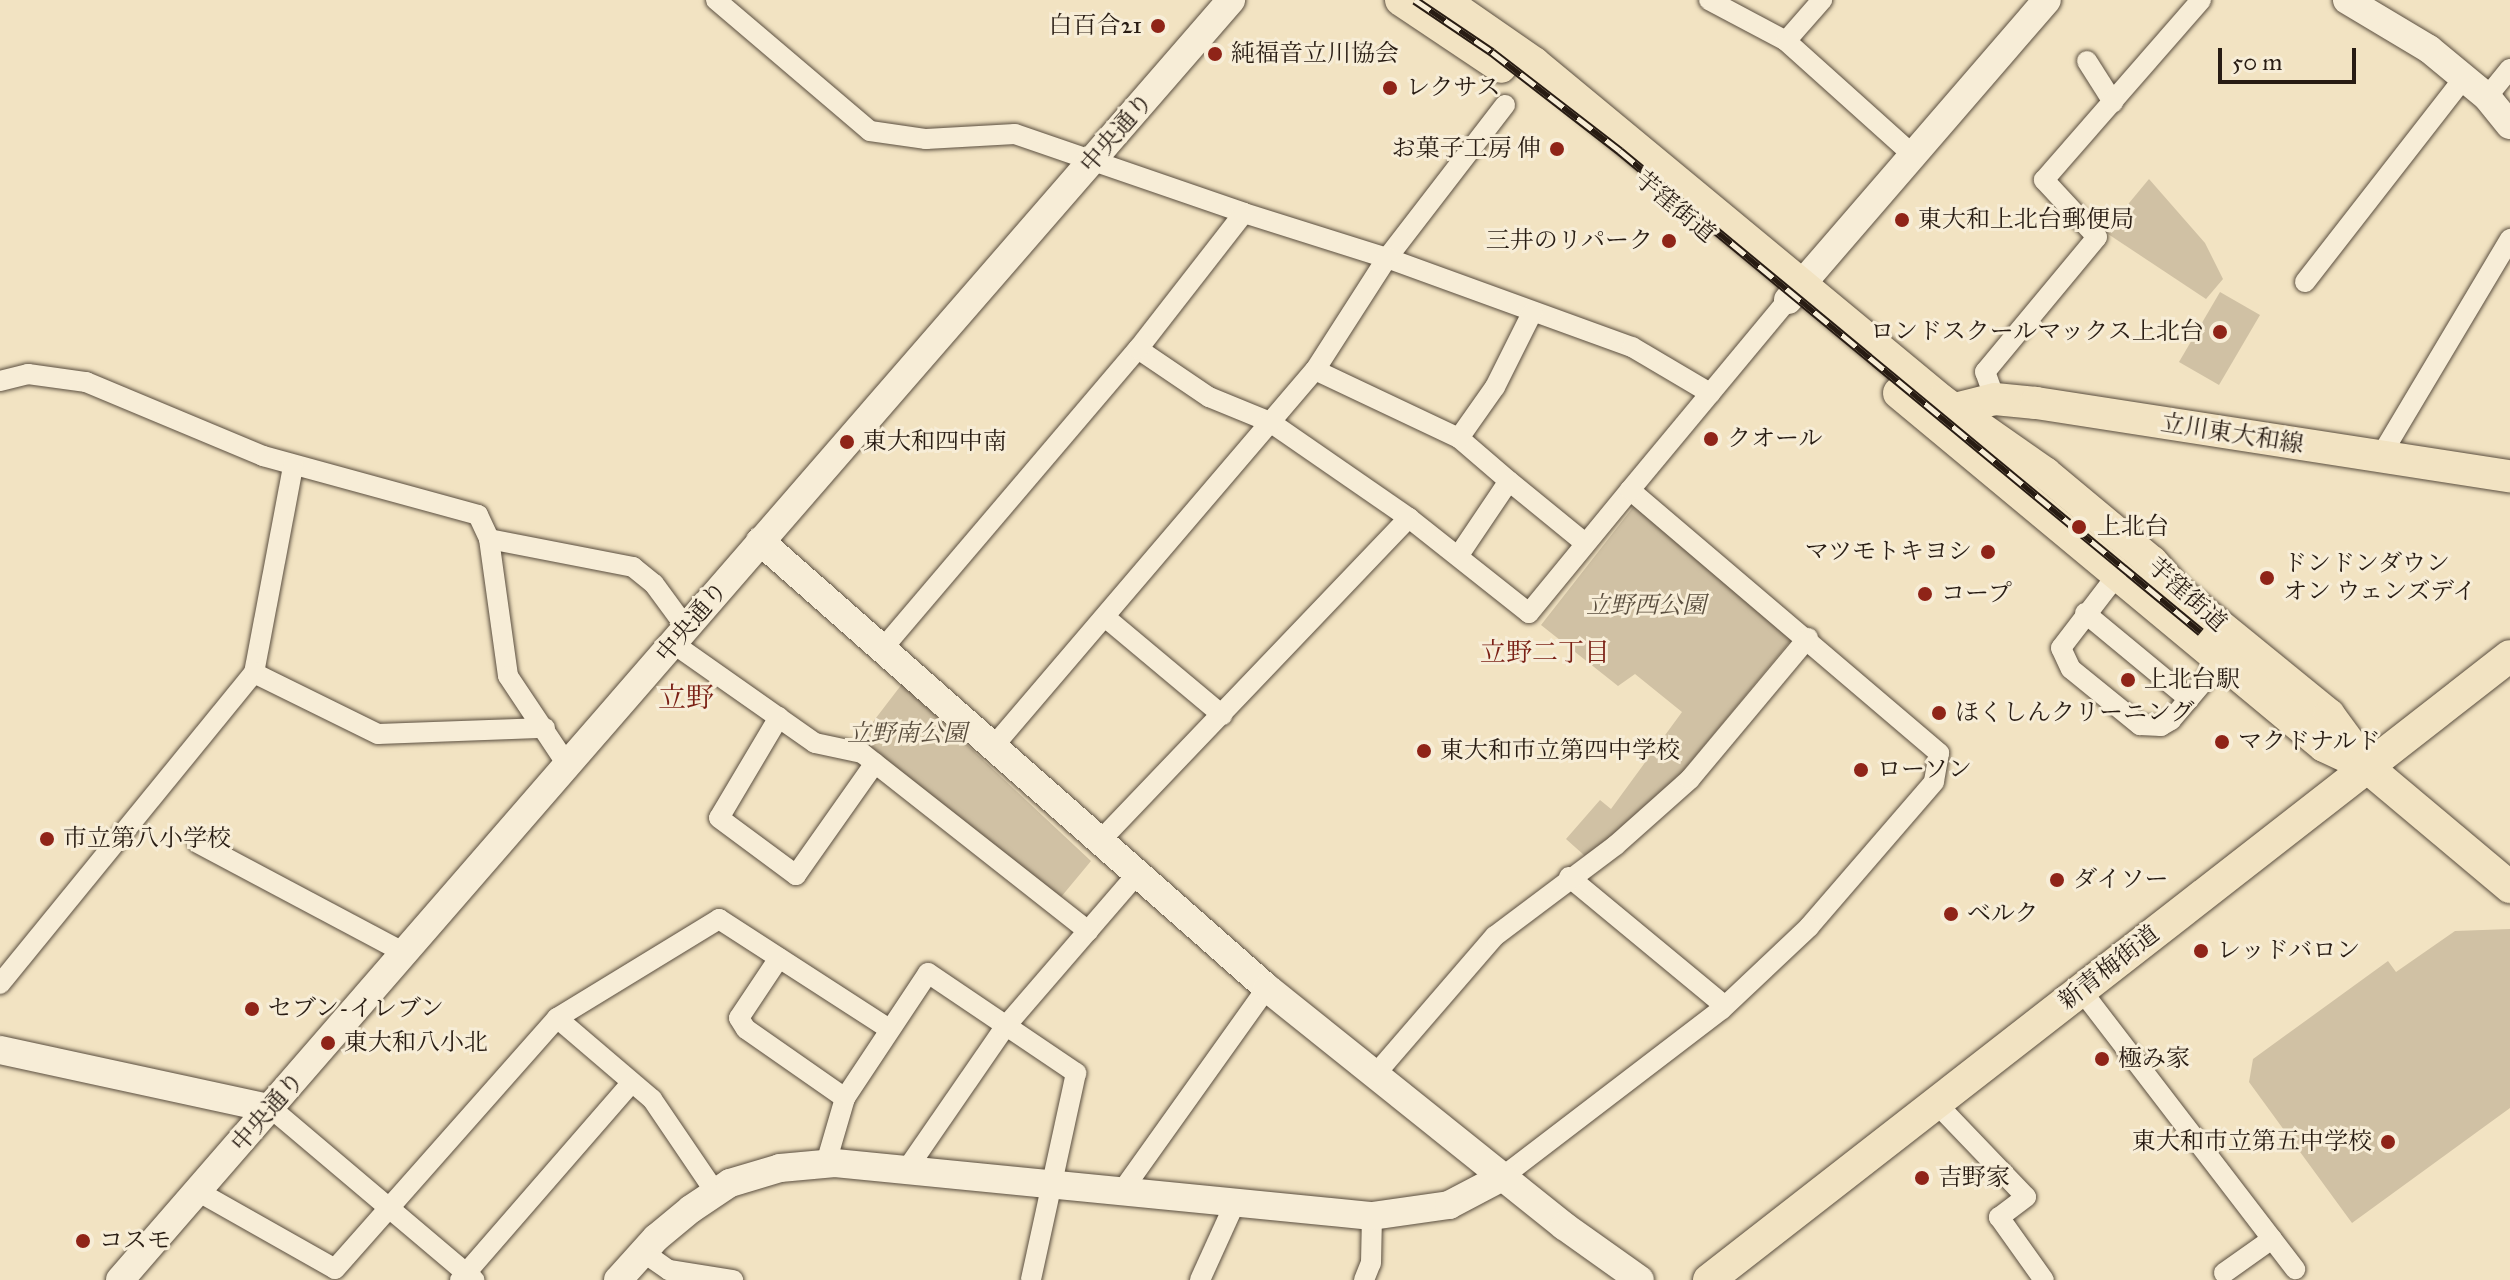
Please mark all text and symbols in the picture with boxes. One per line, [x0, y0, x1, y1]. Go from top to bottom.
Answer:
place label: 白百合21 [1049, 12, 1142, 40]
marker: 白百合21 [1149, 17, 1167, 35]
scale bar [2222, 32, 2360, 82]
place label: 純福音立川協会 [1231, 40, 1399, 68]
marker: 純福音立川協会 [1206, 45, 1224, 63]
text: 50 m [2232, 47, 2282, 77]
place label: レクサス [1406, 74, 1502, 102]
marker: レクサス [1381, 79, 1399, 97]
street label: 中央通り [1075, 87, 1159, 179]
place label: お菓子工房 伸 [1392, 135, 1541, 163]
marker: お菓子工房 伸 [1548, 140, 1566, 158]
street label: 芋窪街道 [1629, 165, 1721, 249]
place label: 東大和上北台郵便局 [1918, 206, 2134, 234]
marker: 東大和上北台郵便局 [1893, 211, 1911, 229]
place label: 三井のリパーク [1485, 227, 1653, 255]
marker: 三井のリパーク [1660, 232, 1678, 250]
place label: ロンドスクールマックス上北台 [1868, 318, 2204, 346]
marker: ロンドスクールマックス上北台 [2211, 323, 2229, 341]
street label: 立川東大和線 [2159, 409, 2305, 459]
place label: クオール [1727, 425, 1823, 453]
place label: 東大和四中南 [863, 428, 1007, 456]
marker: クオール [1702, 430, 1720, 448]
marker: 東大和四中南 [838, 433, 856, 451]
place label: 上北台 [2097, 513, 2169, 541]
marker: 上北台 [2068, 516, 2090, 538]
place label: マツモトキヨシ [1804, 538, 1972, 566]
marker: マツモトキヨシ [1979, 543, 1997, 561]
place label: ドンドンダウン オン ウェンズデイ [2283, 550, 2480, 606]
street label: 芋窪街道 [2142, 552, 2232, 638]
marker: ドンドンダウン オン ウェンズデイ [2258, 569, 2276, 587]
street label: 中央通り [650, 576, 734, 668]
place label: コープ [1941, 580, 2013, 608]
marker: コープ [1916, 585, 1934, 603]
park label: 立野西公園 [1586, 592, 1706, 620]
district label: 立野二丁目 [1480, 637, 1610, 669]
place label: 上北台駅 [2144, 666, 2240, 694]
marker: 上北台駅 [2119, 671, 2137, 689]
district label: 立野 [658, 681, 714, 715]
place label: ほくしんクリーニング [1955, 699, 2195, 727]
marker: ほくしんクリーニング [1930, 704, 1948, 722]
park label: 立野南公園 [847, 720, 967, 748]
place label: マクドナルド [2238, 728, 2382, 756]
marker: マクドナルド [2213, 733, 2231, 751]
place label: 東大和市立第四中学校 [1440, 737, 1680, 765]
marker: 東大和市立第四中学校 [1415, 742, 1433, 760]
place label: ローソン [1877, 756, 1973, 784]
marker: ローソン [1852, 761, 1870, 779]
place label: 市立第八小学校 [63, 825, 231, 853]
marker: 市立第八小学校 [38, 830, 56, 848]
place label: ダイソー [2073, 866, 2169, 894]
marker: ダイソー [2048, 871, 2066, 889]
place label: ベルク [1967, 900, 2039, 928]
marker: ベルク [1942, 905, 1960, 923]
street label: 新青梅街道 [2053, 920, 2165, 1016]
place label: レッドバロン [2217, 937, 2361, 965]
marker: レッドバロン [2192, 942, 2210, 960]
place label: セブン-イレブン [268, 995, 446, 1023]
marker: セブン-イレブン [243, 1000, 261, 1018]
place label: 東大和八小北 [344, 1029, 488, 1057]
marker: 東大和八小北 [319, 1034, 337, 1052]
place label: 極み家 [2118, 1045, 2190, 1073]
marker: 極み家 [2093, 1050, 2111, 1068]
street label: 中央通り [226, 1066, 310, 1158]
place label: 東大和市立第五中学校 [2132, 1128, 2372, 1156]
marker: 東大和市立第五中学校 [2379, 1133, 2397, 1151]
place label: 吉野家 [1938, 1164, 2010, 1192]
marker: 吉野家 [1913, 1169, 1931, 1187]
place label: コスモ [99, 1227, 171, 1255]
marker: コスモ [74, 1232, 92, 1250]

